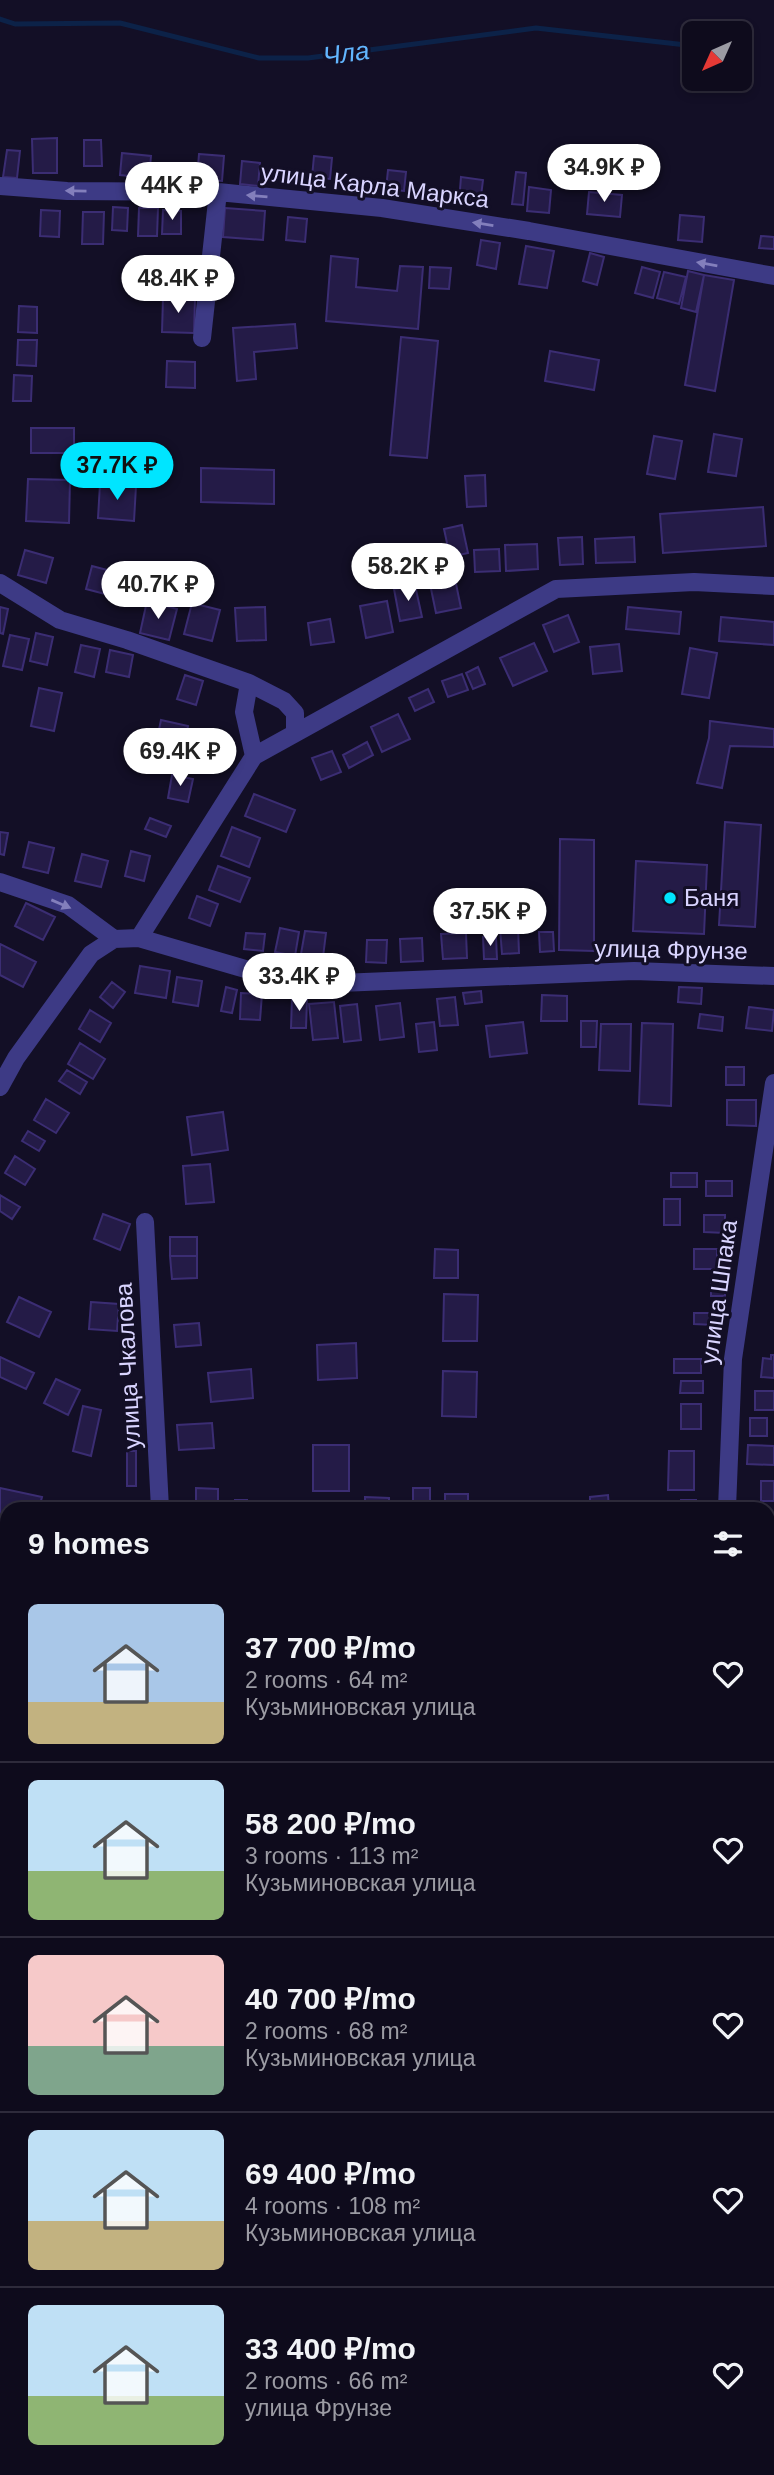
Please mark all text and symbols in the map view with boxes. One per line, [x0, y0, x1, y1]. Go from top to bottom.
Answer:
north arrow [682, 21, 752, 91]
map controls [682, 21, 752, 91]
water label: Чла [321, 35, 371, 71]
pin: 34.9K ₽ [539, 144, 669, 204]
text: 34.9K ₽ [563, 154, 645, 180]
street label: улица Карла Маркса [259, 158, 491, 213]
pin: 44K ₽ [123, 162, 221, 222]
text: 44K ₽ [141, 172, 203, 198]
one-way arrow [65, 186, 87, 197]
one-way arrow [246, 190, 268, 201]
one-way arrow [472, 218, 494, 229]
pin: 48.4K ₽ [113, 256, 243, 315]
one-way arrow [696, 258, 718, 269]
text: 48.4K ₽ [137, 265, 219, 291]
pin: 37.7K ₽ [52, 442, 182, 502]
text: 37.7K ₽ [76, 452, 158, 478]
pin: 58.2K ₽ [343, 544, 473, 603]
text: 58.2K ₽ [367, 553, 449, 579]
pin: 40.7K ₽ [93, 562, 223, 621]
text: 40.7K ₽ [117, 571, 199, 597]
pin: 69.4K ₽ [115, 728, 245, 788]
text: 69.4K ₽ [139, 738, 221, 764]
place label: Баня [684, 884, 739, 911]
pin: 37.5K ₽ [425, 888, 555, 948]
marker: Баня [662, 890, 678, 906]
one-way arrow [51, 898, 72, 909]
text: 37.5K ₽ [449, 898, 531, 924]
street label: улица Фрунзе [594, 935, 748, 964]
pin: 33.4K ₽ [234, 954, 364, 1013]
text: 33.4K ₽ [258, 963, 340, 989]
street label: улица Шпака [695, 1217, 742, 1366]
street label: улица Чкалова [110, 1282, 145, 1450]
icon: filters [709, 1525, 747, 1563]
text: 9 homes [28, 1527, 150, 1560]
text: 37 700 ₽/mo [245, 1631, 416, 1664]
icon: home [84, 1632, 168, 1716]
icon: heart [709, 1655, 747, 1693]
text: 2 rooms · 64 m² [245, 1667, 407, 1693]
text: Кузьминовская улица [245, 1694, 475, 1720]
text: 58 200 ₽/mo [245, 1807, 416, 1840]
icon: home [84, 1808, 168, 1892]
icon: heart [709, 1831, 747, 1869]
text: 3 rooms · 113 m² [245, 1843, 418, 1869]
text: Кузьминовская улица [245, 1870, 475, 1896]
text: 40 700 ₽/mo [245, 1982, 416, 2015]
icon: home [84, 1983, 168, 2067]
icon: heart [709, 2006, 747, 2044]
text: 2 rooms · 68 m² [245, 2018, 407, 2044]
text: Кузьминовская улица [245, 2045, 475, 2071]
text: 69 400 ₽/mo [245, 2157, 416, 2190]
icon: home [84, 2158, 168, 2242]
icon: heart [709, 2181, 747, 2219]
text: 4 rooms · 108 m² [245, 2193, 420, 2219]
text: Кузьминовская улица [245, 2220, 475, 2246]
text: 33 400 ₽/mo [245, 2332, 416, 2365]
icon: home [84, 2333, 168, 2417]
icon: heart [709, 2356, 747, 2394]
text: 2 rooms · 66 m² [245, 2368, 407, 2394]
text: улица Фрунзе [245, 2395, 392, 2421]

